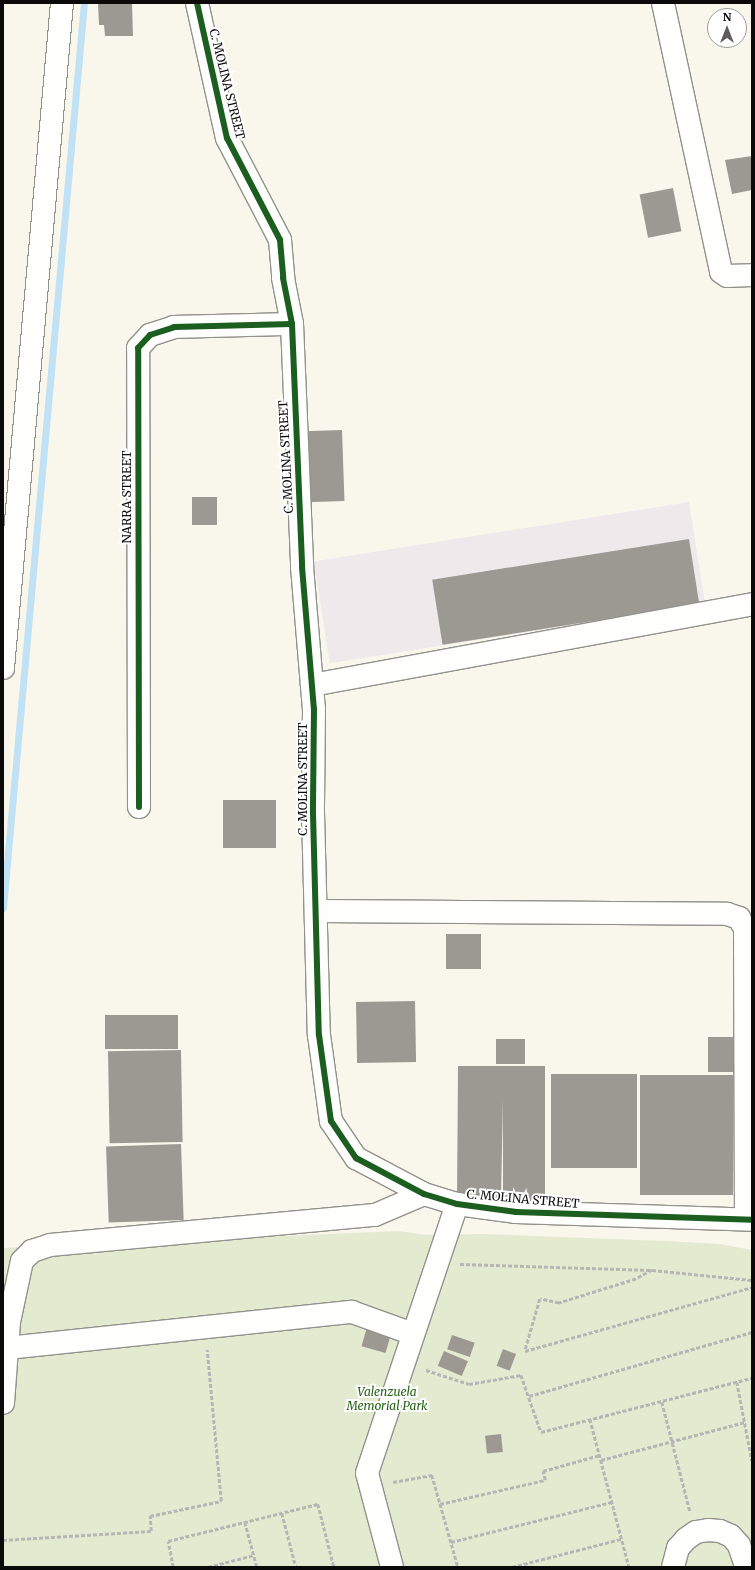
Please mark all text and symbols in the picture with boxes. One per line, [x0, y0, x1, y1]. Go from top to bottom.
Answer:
north arrow [707, 8, 747, 48]
text: N [723, 10, 731, 24]
street label: C. MOLINA STREET [206, 27, 248, 141]
street label: C. MOLINA STREET [276, 400, 296, 514]
street label: NARRA STREET [120, 450, 134, 544]
street label: C. MOLINA STREET [296, 722, 310, 836]
street label: C. MOLINA STREET [466, 1187, 580, 1211]
park label: Valenzuela Memorial Park [346, 1385, 428, 1413]

